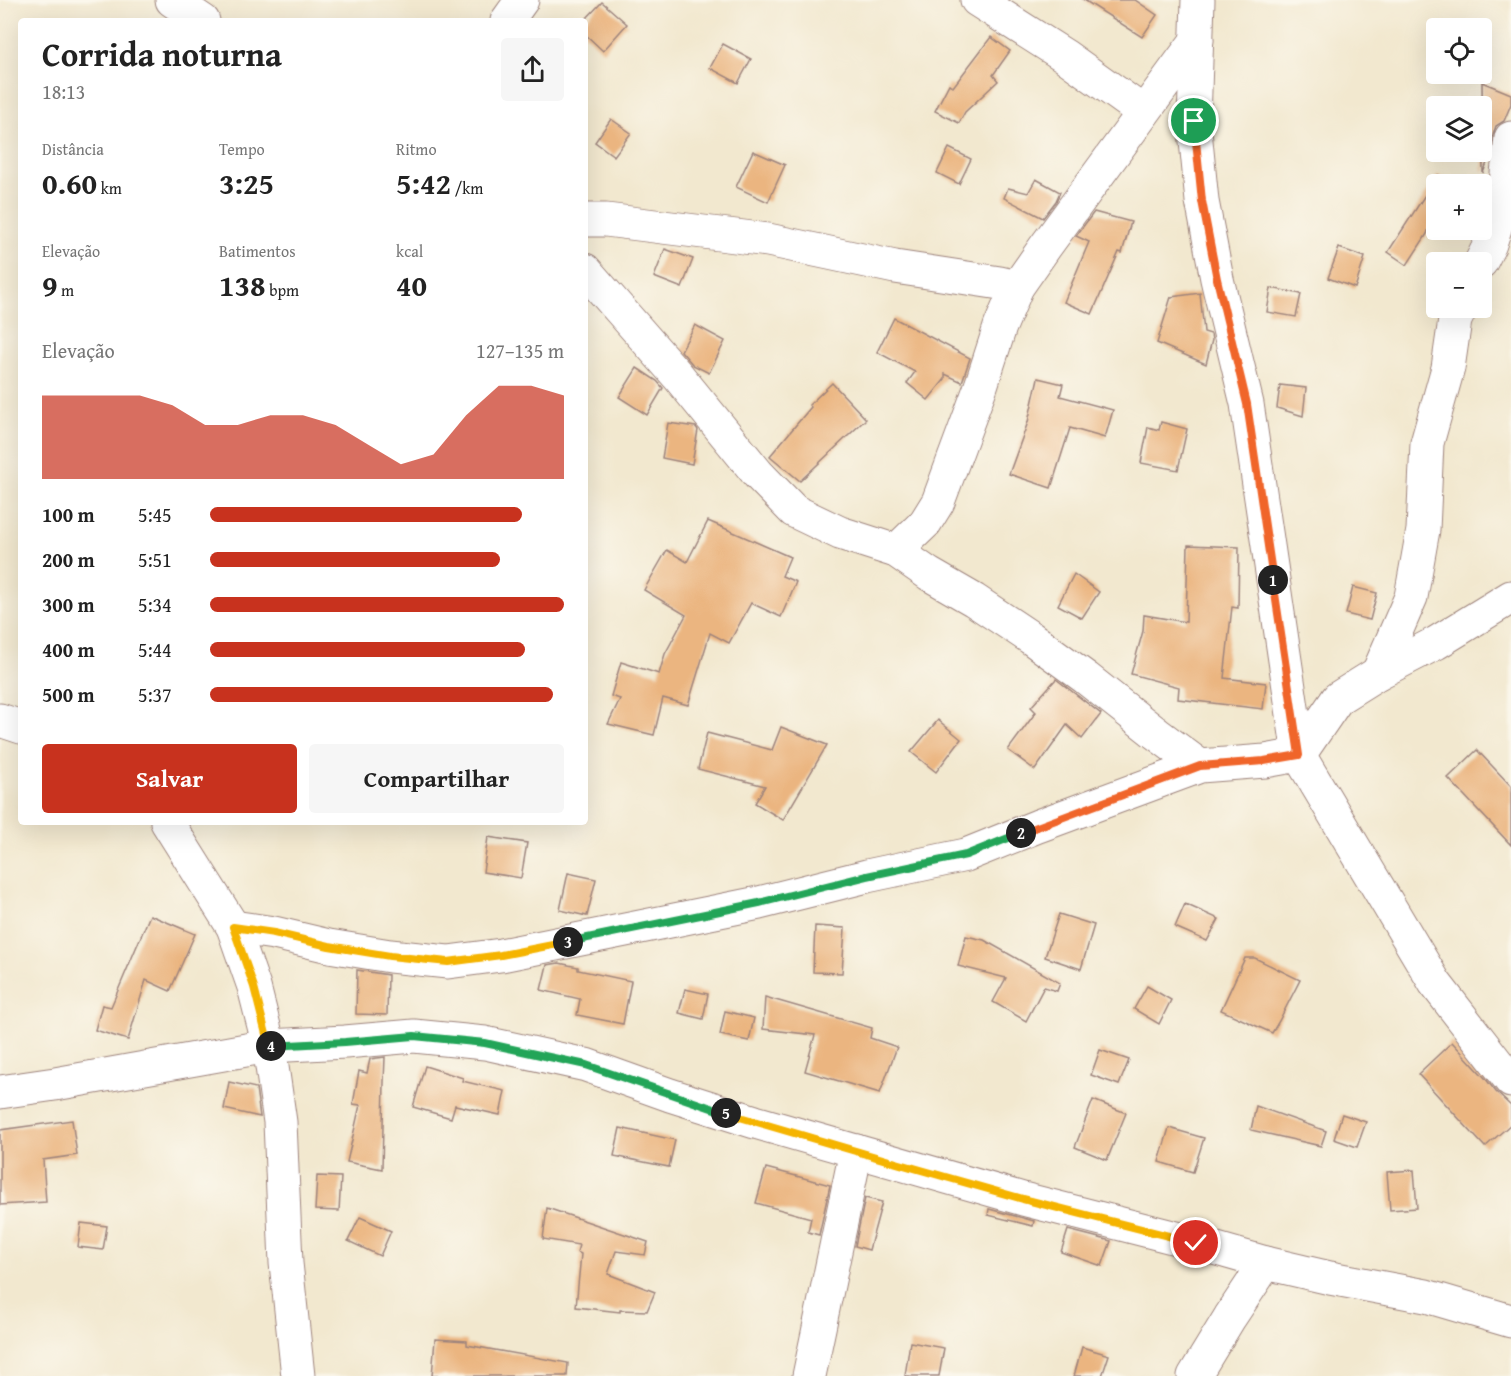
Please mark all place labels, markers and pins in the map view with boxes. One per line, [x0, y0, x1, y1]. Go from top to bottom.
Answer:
pin [1168, 95, 1219, 146]
pin: 1 [1258, 565, 1288, 595]
pin: 2 [1006, 818, 1036, 848]
pin: 3 [553, 927, 583, 957]
pin: 4 [256, 1031, 286, 1061]
pin: 5 [711, 1098, 741, 1128]
pin [1170, 1217, 1221, 1268]

